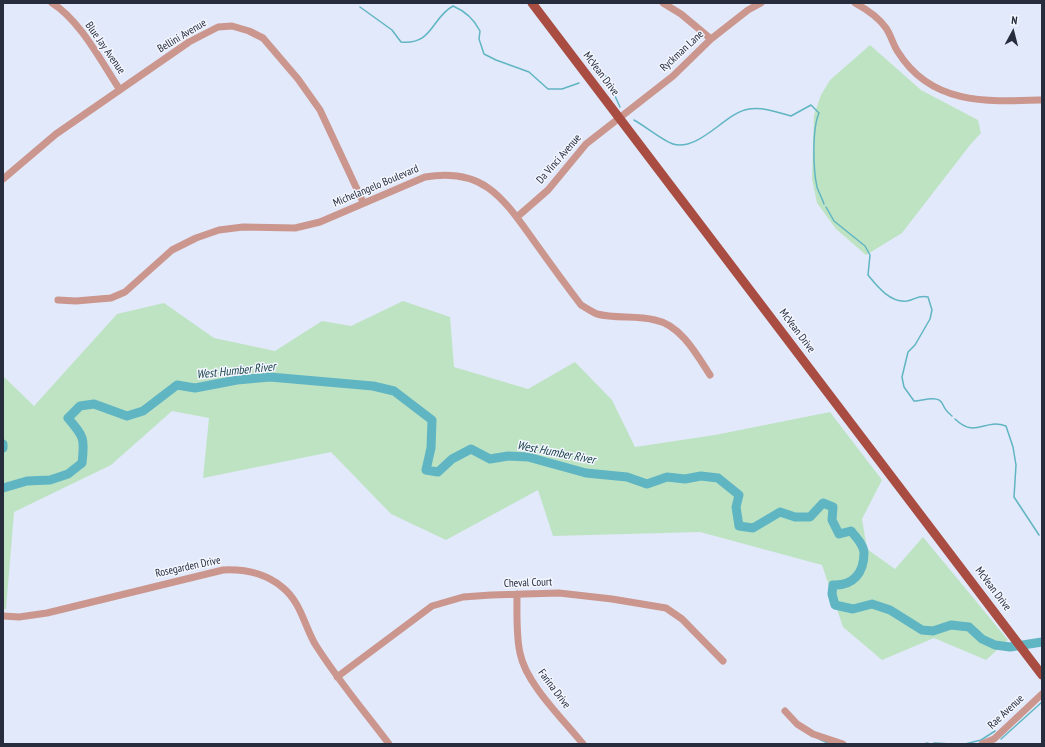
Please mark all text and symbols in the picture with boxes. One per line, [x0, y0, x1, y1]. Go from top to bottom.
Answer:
north arrow [993, 12, 1033, 52]
text: N [1011, 13, 1018, 27]
street label: Bellini Avenue [155, 16, 209, 56]
street label: Blue Jay Avenue [82, 19, 128, 77]
street label: Ryckman Lane [658, 28, 706, 74]
street label: McVean Drive [580, 49, 622, 99]
street label: Da Vinci Avenue [534, 132, 584, 186]
street label: Michelangelo Boulevard [331, 162, 421, 210]
street label: McVean Drive [776, 306, 818, 356]
water label: West Humber River [196, 360, 276, 382]
water label: West Humber River [516, 438, 596, 468]
street label: Rosegarden Drive [154, 554, 222, 580]
street label: McVean Drive [972, 564, 1014, 614]
street label: Cheval Court [504, 576, 552, 590]
street label: Farina Drive [535, 667, 573, 711]
street label: Rae Avenue [985, 692, 1027, 732]

